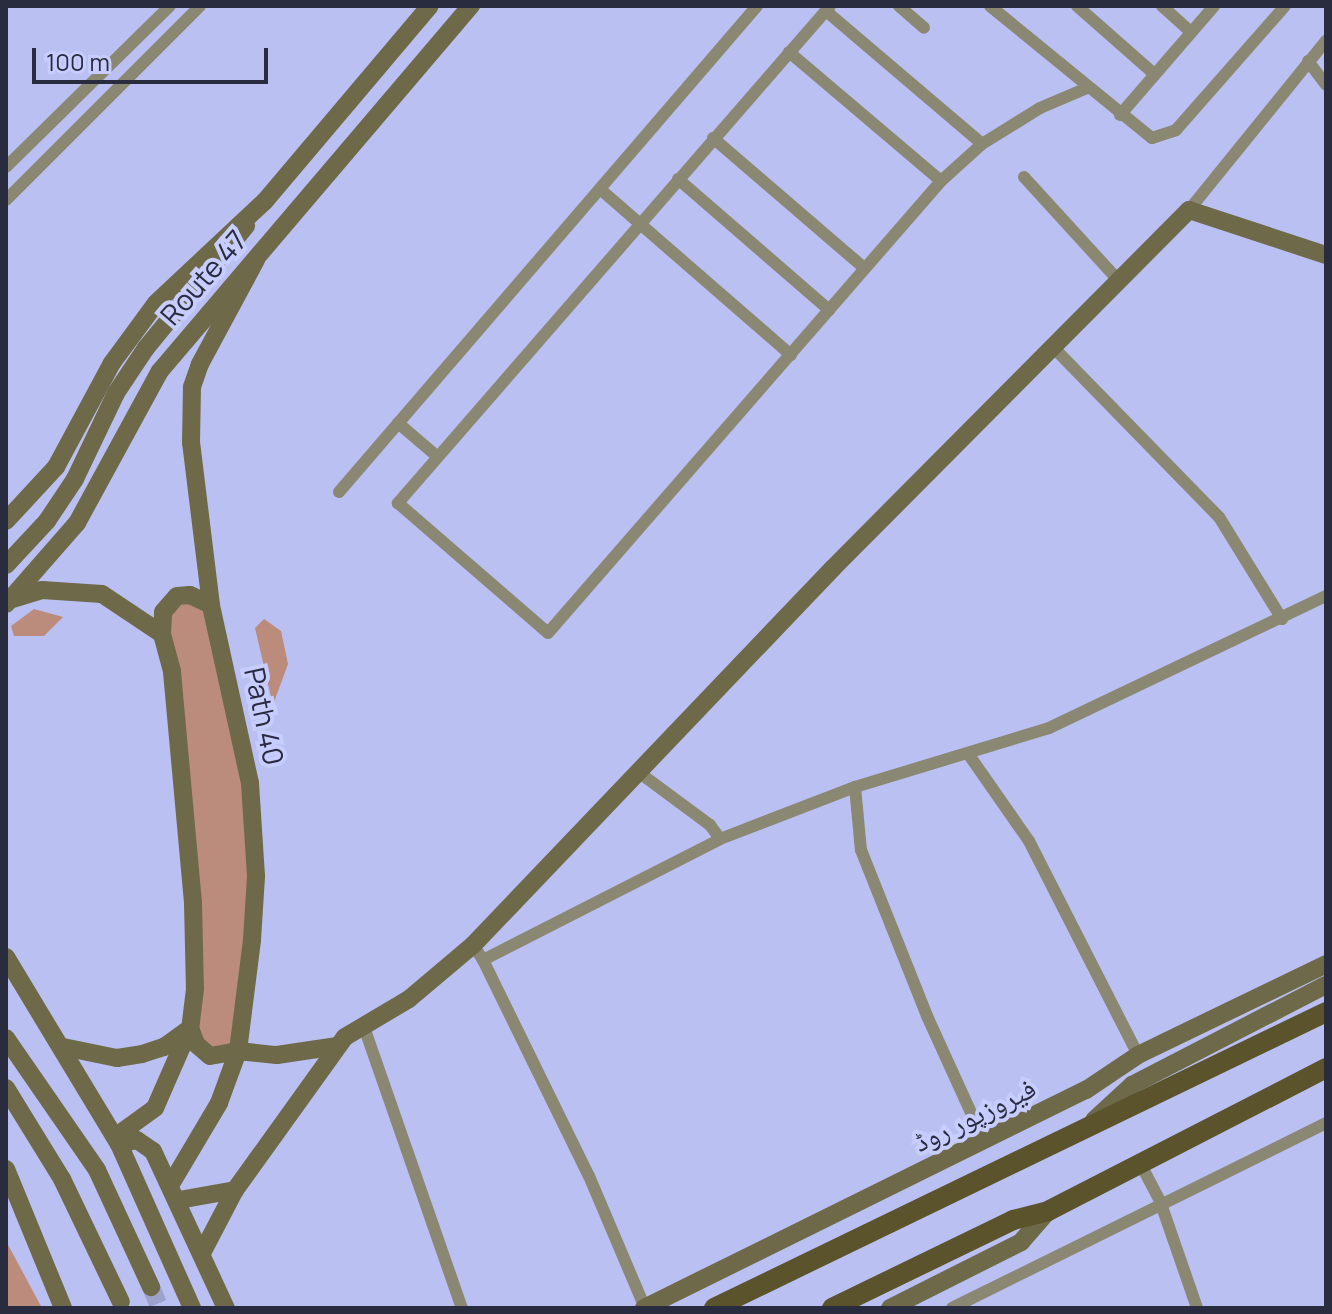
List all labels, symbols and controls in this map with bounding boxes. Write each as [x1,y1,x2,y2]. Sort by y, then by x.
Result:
scale bar [36,32,272,82]
text: 100 m [46,45,110,78]
street label: Route 47 [153,223,253,331]
street label: Path 40 [238,664,292,768]
street label: فیروزپور روڈ [907,1070,1041,1158]

